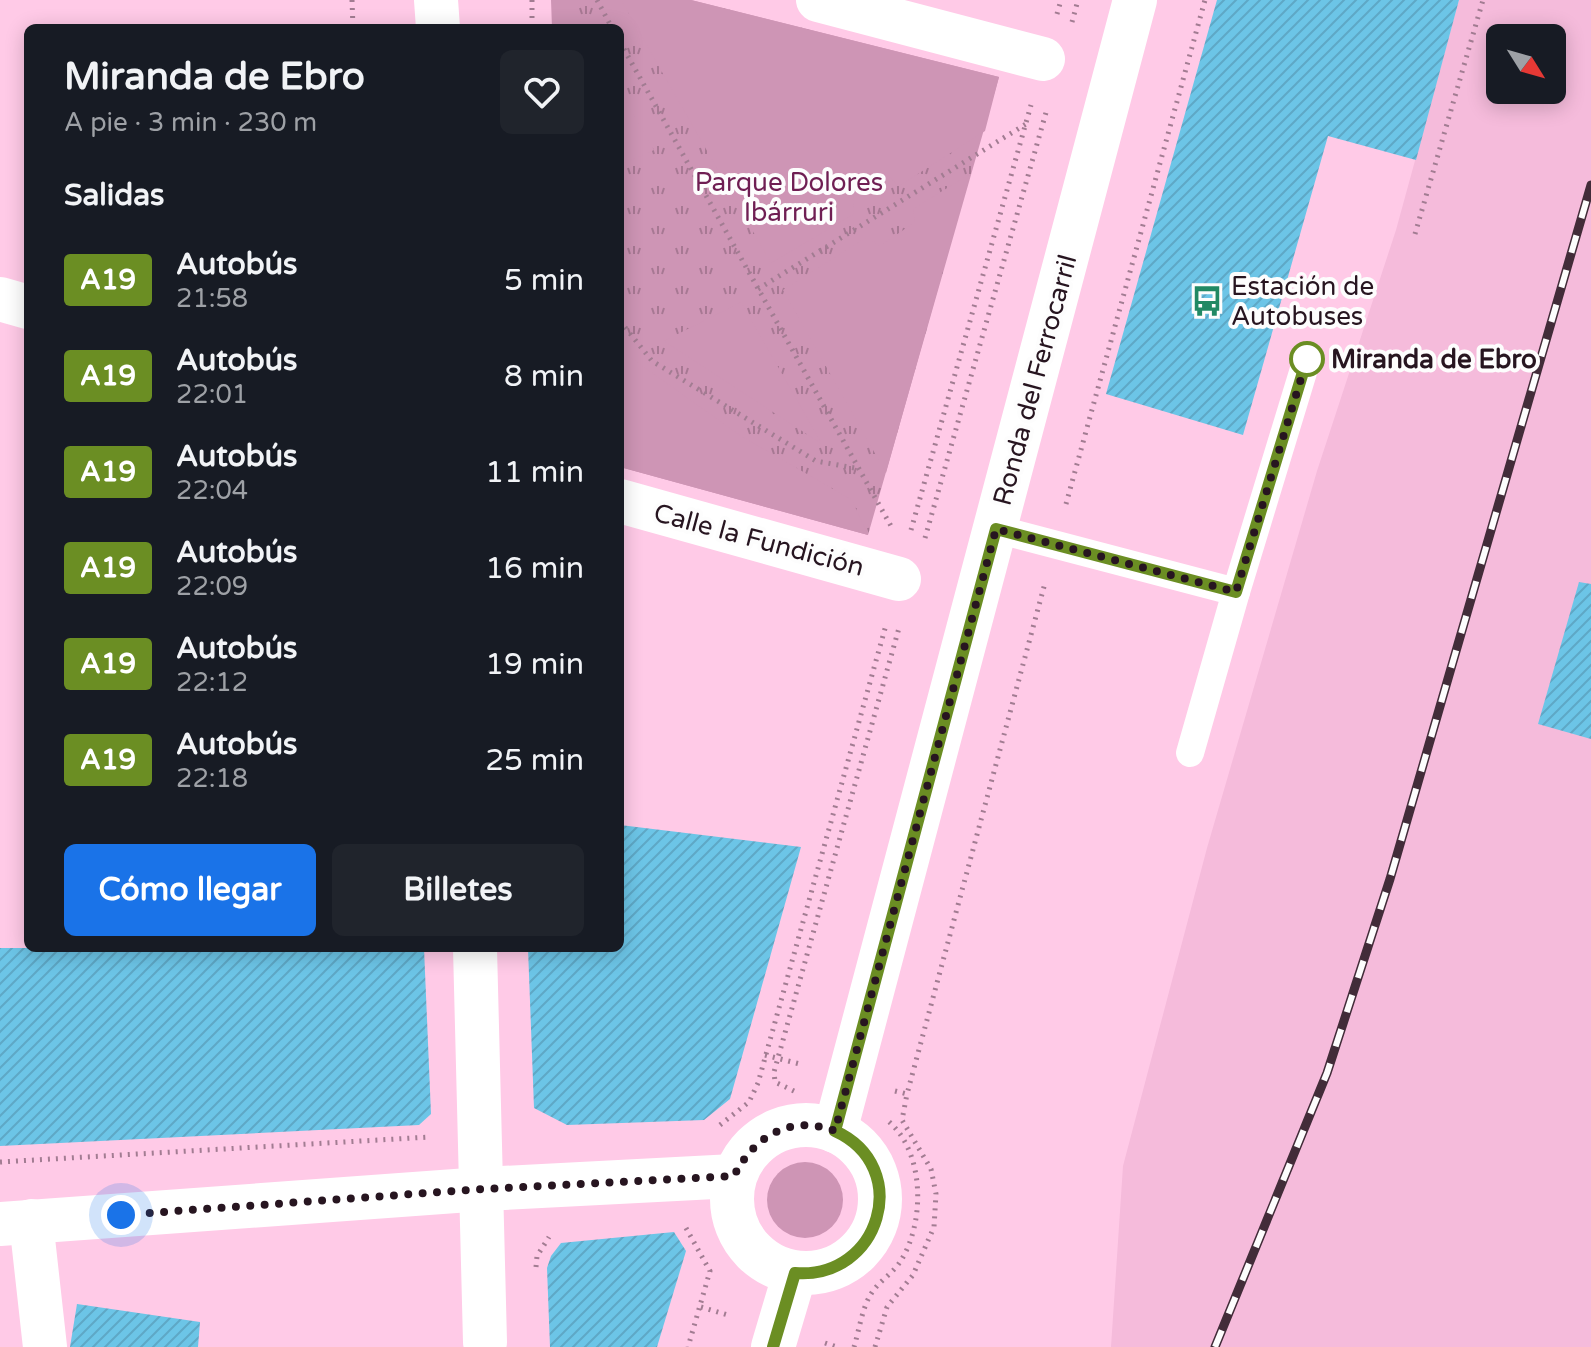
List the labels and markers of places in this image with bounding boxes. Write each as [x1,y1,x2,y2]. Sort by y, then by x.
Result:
place label: Estación de Autobuses [1231,271,1374,332]
bus stop icon: Estación de Autobuses [1190,284,1224,318]
marker: Miranda de Ebro [1290,342,1324,376]
place label: Miranda de Ebro [1331,344,1537,375]

